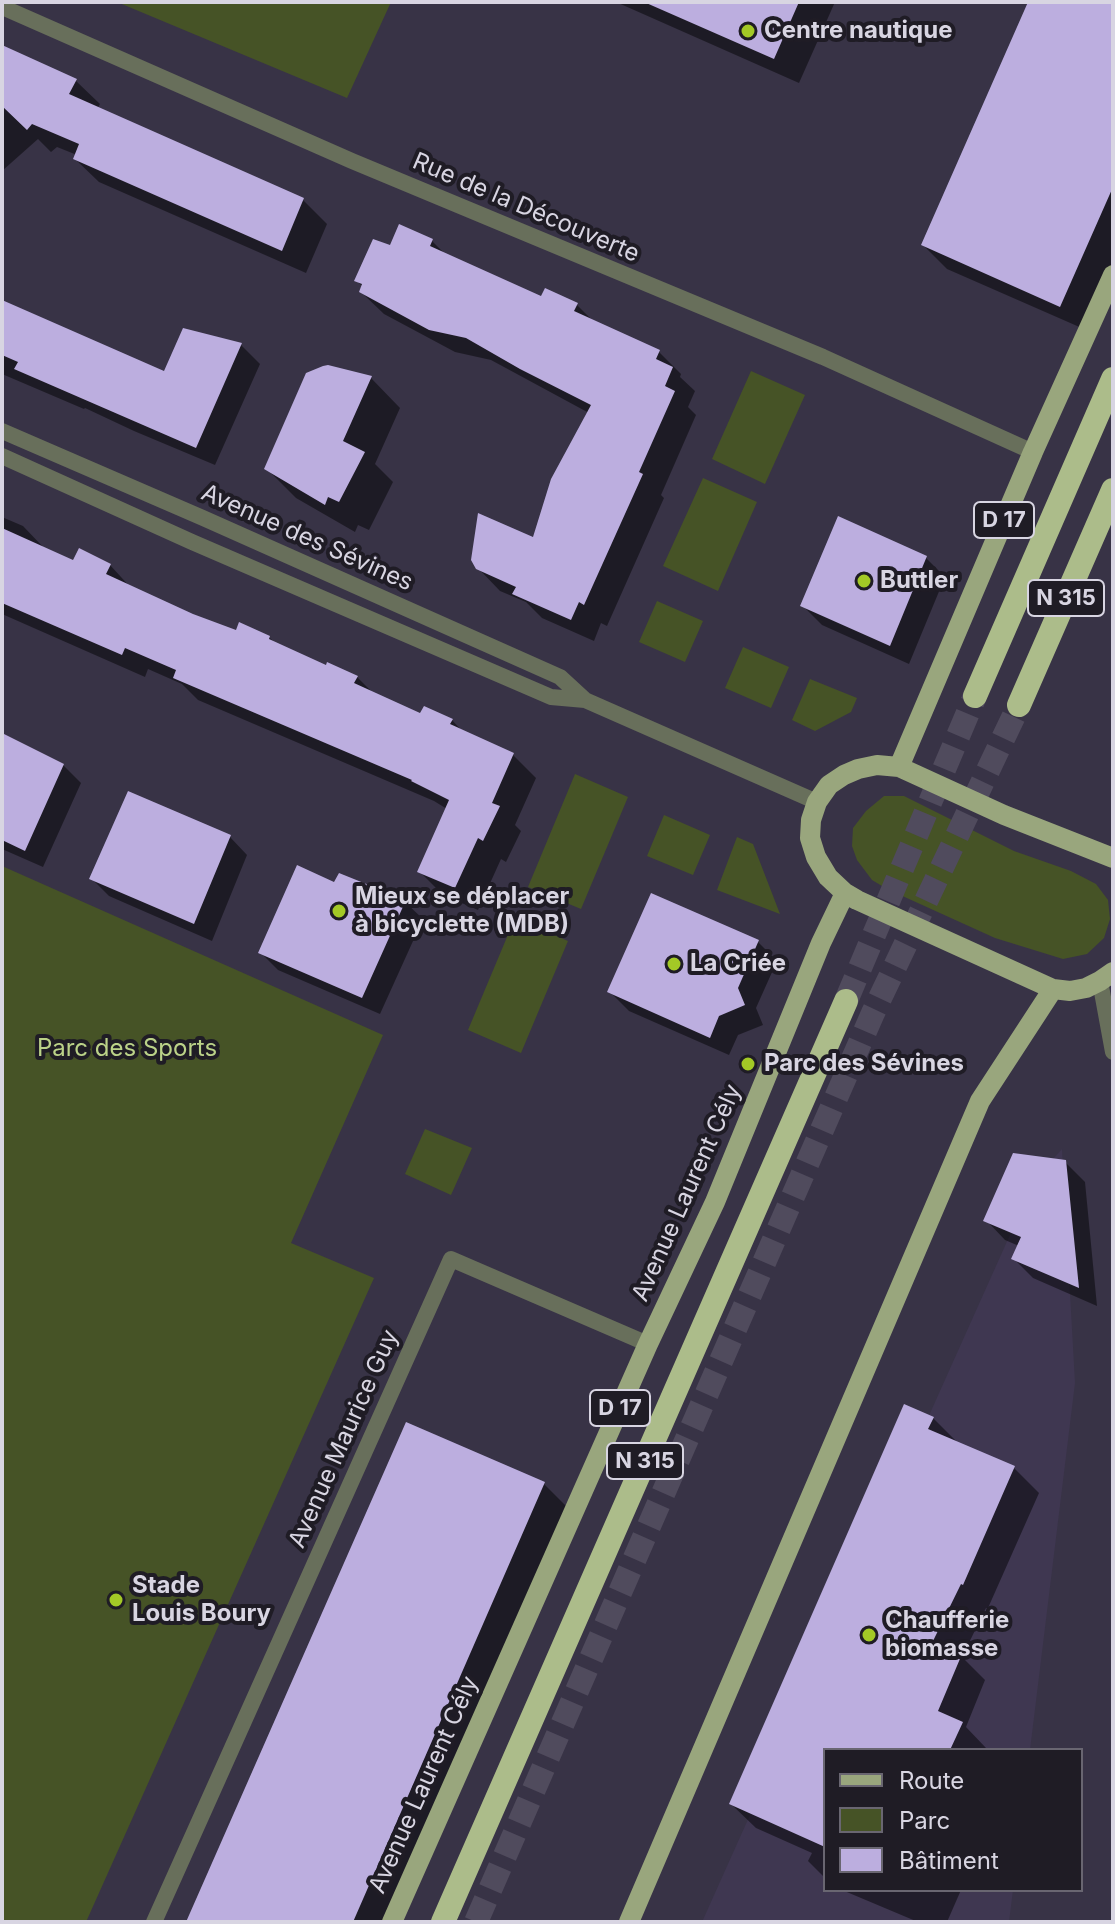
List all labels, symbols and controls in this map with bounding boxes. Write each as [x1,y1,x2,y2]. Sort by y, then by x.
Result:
place label: Centre nautique [764,17,952,45]
marker: Centre nautique [739,22,757,40]
street label: Rue de la Découverte [408,147,644,269]
street label: Avenue des Sévines [197,478,417,598]
road number: D 17 [974,502,1034,538]
place label: Buttler [880,567,958,595]
marker: Buttler [855,572,873,590]
road number: N 315 [1028,580,1104,616]
place label: Mieux se déplacer à bicyclette (MDB) [355,883,569,939]
marker: Mieux se déplacer à bicyclette (MDB) [330,902,348,920]
place label: La Criée [690,950,786,978]
marker: La Criée [665,955,683,973]
park label: Parc des Sports [37,1035,217,1063]
place label: Parc des Sévines [764,1050,964,1078]
marker: Parc des Sévines [739,1055,757,1073]
street label: Avenue Laurent Cély [626,1080,748,1306]
street label: Avenue Maurice Guy [283,1325,405,1553]
road number: D 17 [590,1390,650,1426]
road number: N 315 [607,1443,683,1479]
place label: Stade Louis Boury [132,1572,271,1628]
marker: Stade Louis Boury [107,1591,125,1609]
place label: Chaufferie biomasse [885,1607,1009,1663]
marker: Chaufferie biomasse [860,1626,878,1644]
street label: Avenue Laurent Cély [363,1672,485,1898]
legend [823,1748,1083,1892]
text: Route [899,1766,964,1795]
text: Parc [899,1806,950,1835]
text: Bâtiment [899,1846,999,1875]

